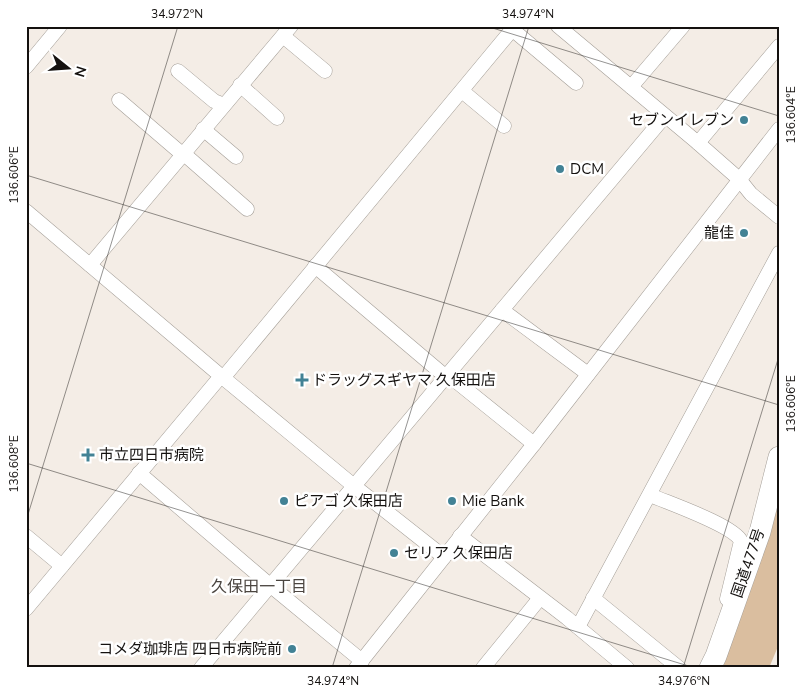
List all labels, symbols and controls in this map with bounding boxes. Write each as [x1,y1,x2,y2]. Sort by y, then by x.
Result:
text: 34.972°N [151,6,203,22]
text: 34.974°N [502,6,554,22]
north arrow [42,42,92,92]
text: N [69,64,91,79]
text: 136.604°E [783,86,799,144]
place label: セブンイレブン [629,110,734,130]
marker: セブンイレブン [738,114,750,126]
text: 136.606°E [6,146,22,204]
place label: DCM [570,159,604,179]
marker: DCM [554,163,566,175]
place label: 龍佳 [704,223,734,243]
marker: 龍佳 [738,227,750,239]
place label: ドラッグスギヤマ 久保田店 [312,370,496,390]
marker: ドラッグスギヤマ 久保田店 [296,374,308,386]
text: 136.606°E [783,375,799,433]
text: 136.608°E [6,435,22,493]
place label: 市立四日市病院 [99,445,204,465]
marker: 市立四日市病院 [81,448,95,462]
place label: ピアゴ 久保田店 [294,491,403,511]
place label: Mie Bank [462,491,525,511]
marker: ピアゴ 久保田店 [278,495,290,507]
marker: Mie Bank [446,495,458,507]
street label: 国道477号 [727,526,769,600]
place label: セリア 久保田店 [404,543,513,563]
marker: セリア 久保田店 [388,547,400,559]
district label: 久保田一丁目 [211,576,307,598]
place label: コメダ珈琲店 四日市病院前 [98,639,282,659]
marker: コメダ珈琲店 四日市病院前 [286,643,298,655]
text: 34.974°N [307,673,359,689]
text: 34.976°N [658,673,710,689]

